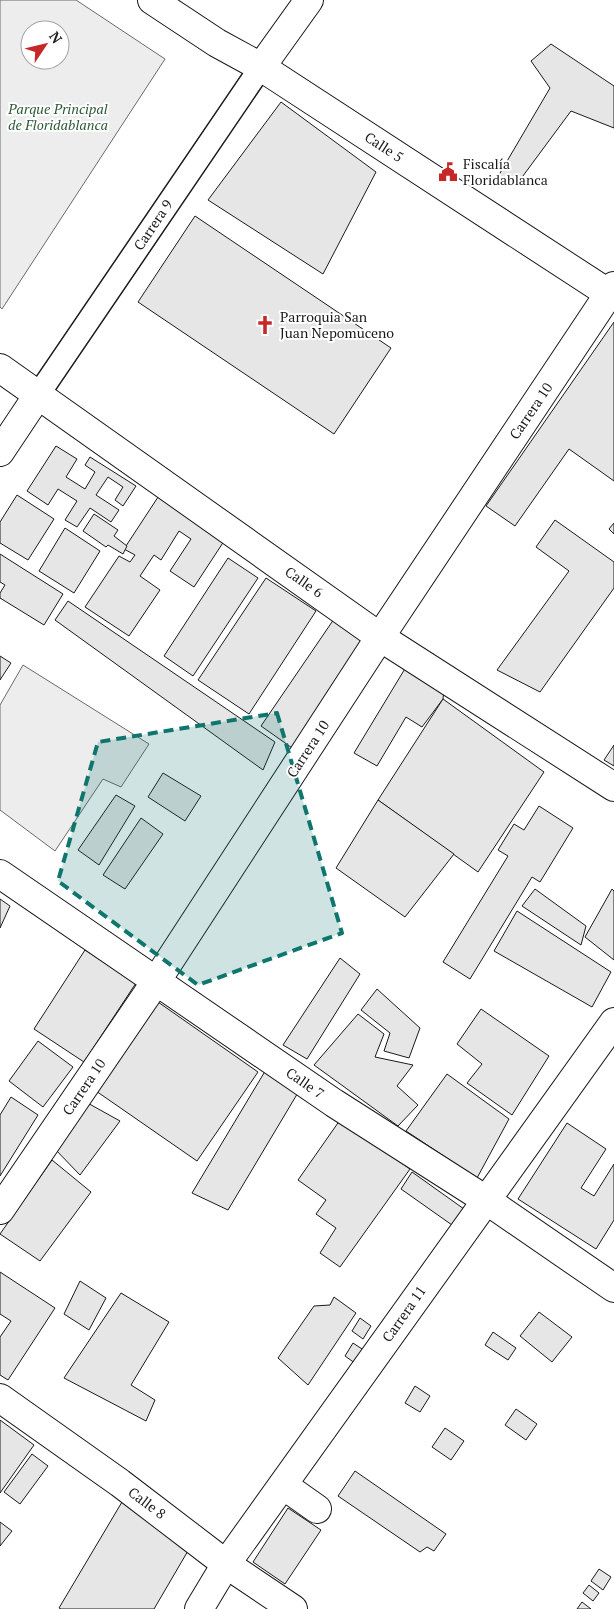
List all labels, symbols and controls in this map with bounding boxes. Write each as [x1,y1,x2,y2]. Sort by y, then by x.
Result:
north arrow [20,20,70,70]
text: N [45,27,67,47]
park label: Parque Principal de Floridablanca [7,99,108,134]
street label: Calle 5 [361,127,407,166]
place label: Fiscalía Floridablanca [463,154,548,189]
public building icon: Fiscalía Floridablanca [437,161,459,183]
street label: Carrera 9 [129,196,176,254]
place label: Parroquia San Juan Nepomuceno [280,307,394,342]
church icon: Parroquia San Juan Nepomuceno [254,314,276,336]
street label: Carrera 10 [505,379,557,443]
street label: Calle 6 [281,562,328,602]
street label: Carrera 10 [282,716,333,781]
street label: Carrera 10 [58,1055,110,1119]
street label: Calle 7 [282,1063,328,1103]
street label: Carrera 11 [377,1282,430,1346]
street label: Calle 8 [125,1482,170,1523]

